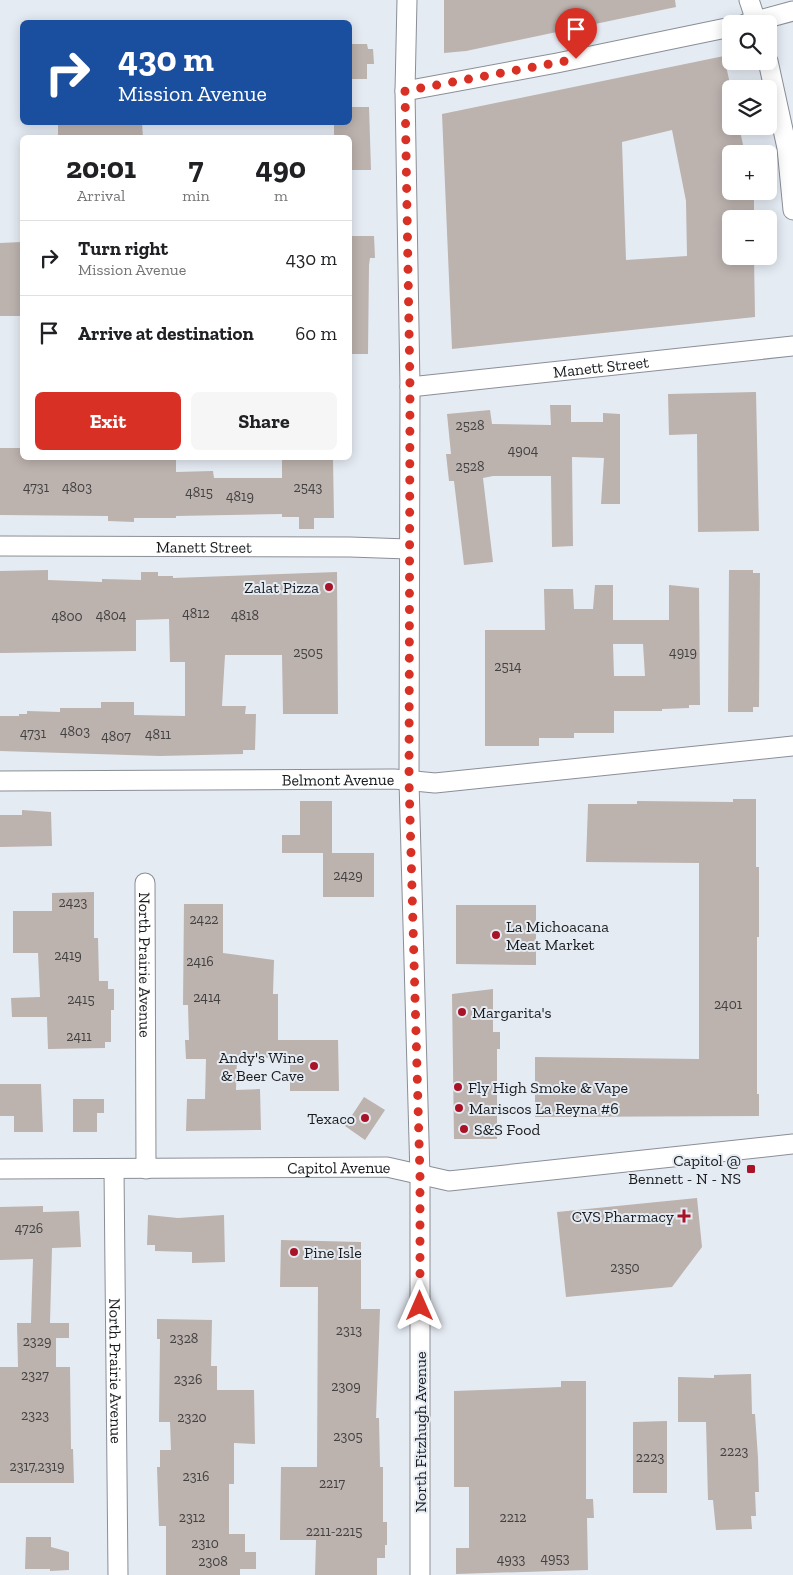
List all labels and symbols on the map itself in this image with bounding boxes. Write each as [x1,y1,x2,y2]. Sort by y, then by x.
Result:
pin [555,8,597,59]
street label: Manett Street [552,352,650,381]
house number: 2528 [455,417,485,434]
house number: 4904 [508,442,539,459]
house number: 2528 [455,458,485,475]
house number: 4731 [23,479,50,496]
house number: 4803 [62,479,92,496]
house number: 2543 [294,479,323,496]
house number: 4815 [185,484,213,501]
house number: 4819 [226,488,254,505]
street label: Manett Street [156,537,252,556]
place label: Zalat Pizza [244,578,319,597]
marker: Zalat Pizza [323,581,335,593]
house number: 4812 [182,605,210,622]
house number: 4804 [96,607,127,624]
house number: 4818 [231,607,259,624]
house number: 4800 [51,608,83,625]
house number: 2505 [293,644,323,661]
house number: 4919 [669,644,697,661]
house number: 2514 [494,658,522,675]
house number: 4803 [60,723,90,740]
house number: 4731 [20,725,47,742]
house number: 4811 [145,726,172,743]
house number: 4807 [101,728,131,745]
street label: Belmont Avenue [282,769,394,789]
house number: 2429 [333,867,363,884]
street label: North Prairie Avenue [136,892,155,1038]
house number: 2423 [59,894,88,911]
house number: 2422 [189,911,219,928]
place label: La Michoacana Meat Market [506,917,609,954]
marker: La Michoacana Meat Market [490,929,502,941]
house number: 2419 [54,947,82,964]
house number: 2416 [186,953,214,970]
house number: 2414 [193,989,221,1006]
house number: 2415 [67,991,95,1008]
house number: 2401 [714,996,743,1013]
place label: Margarita's [472,1003,552,1022]
marker: Margarita's [456,1006,468,1018]
house number: 2411 [66,1028,92,1045]
place label: Andy's Wine & Beer Cave [219,1048,304,1085]
marker: Andy's Wine & Beer Cave [308,1060,320,1072]
place label: Fly High Smoke & Vape [468,1078,628,1097]
marker: Fly High Smoke & Vape [452,1081,464,1093]
place label: Mariscos La Reyna #6 [469,1099,619,1118]
marker: Mariscos La Reyna #6 [453,1102,465,1114]
place label: Texaco [307,1109,355,1128]
marker: Texaco [359,1112,371,1124]
place label: S&S Food [474,1120,540,1139]
marker: S&S Food [458,1123,470,1135]
place label: Capitol @ Bennett - N - NS [628,1151,741,1188]
street label: Capitol Avenue [287,1157,393,1177]
marker: Capitol @ Bennett - N - NS [745,1163,757,1175]
place label: CVS Pharmacy [572,1207,675,1226]
marker: CVS Pharmacy [678,1210,690,1222]
house number: 4726 [15,1220,43,1237]
place label: Pine Isle [304,1243,362,1262]
marker: Pine Isle [288,1246,300,1258]
house number: 2350 [610,1259,640,1276]
position arrow [393,1279,445,1331]
street label: North Prairie Avenue [106,1298,126,1444]
house number: 2313 [336,1322,362,1339]
house number: 2328 [170,1330,198,1347]
house number: 2329 [23,1333,51,1350]
street label: North Fitzhugh Avenue [411,1352,430,1512]
house number: 2327 [21,1367,49,1384]
house number: 2326 [174,1371,202,1388]
house number: 2309 [331,1378,361,1395]
house number: 2323 [21,1407,49,1424]
house number: 2320 [177,1409,207,1426]
house number: 2305 [333,1428,363,1445]
house number: 2223 [720,1443,748,1460]
house number: 2223 [636,1449,664,1466]
house number: 2317,2319 [10,1458,64,1475]
house number: 2316 [183,1468,209,1485]
house number: 2217 [319,1475,345,1492]
house number: 2312 [179,1509,205,1526]
house number: 2212 [499,1509,527,1526]
house number: 2211-2215 [306,1523,362,1540]
house number: 2310 [191,1535,219,1552]
house number: 4953 [541,1550,570,1567]
house number: 4933 [497,1551,525,1568]
house number: 2308 [198,1553,228,1570]

